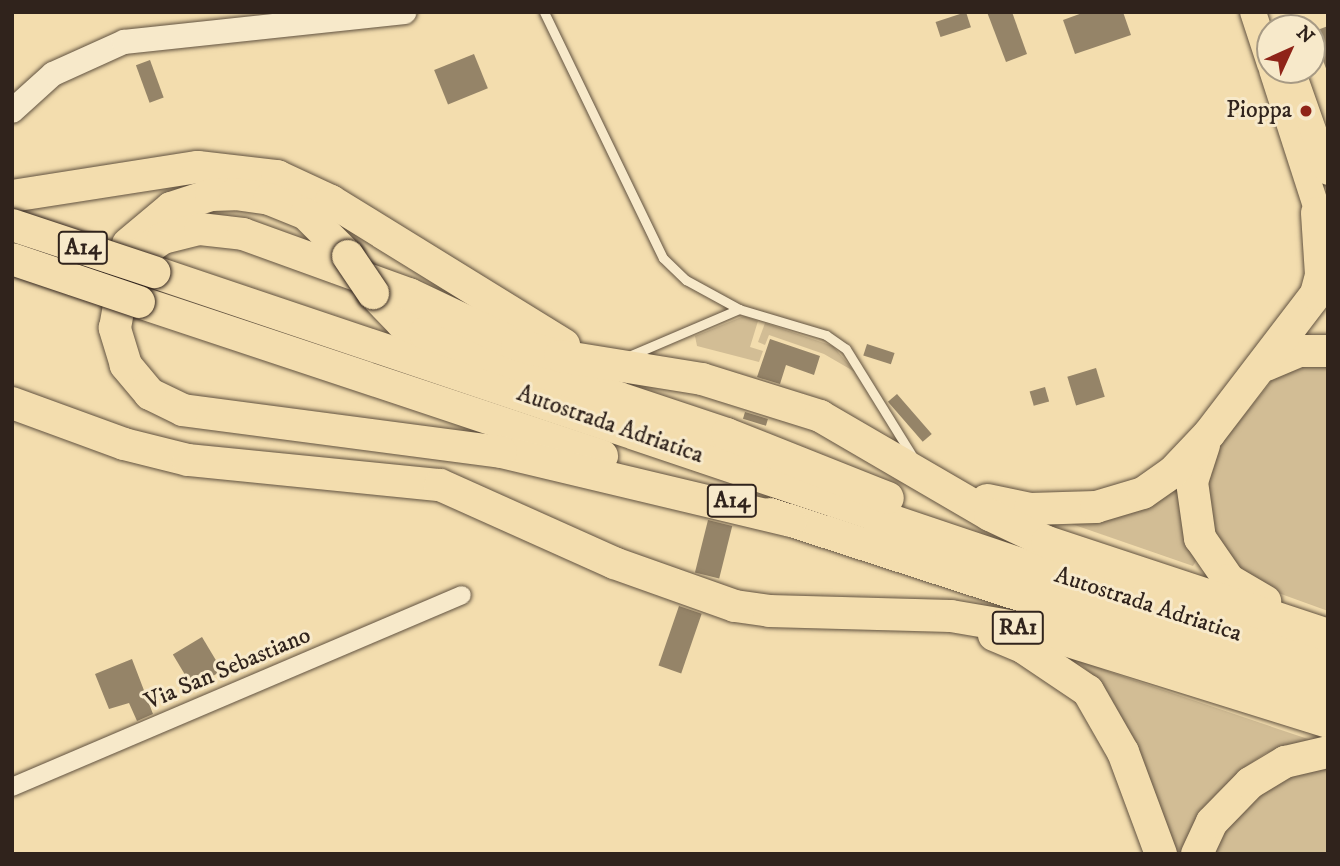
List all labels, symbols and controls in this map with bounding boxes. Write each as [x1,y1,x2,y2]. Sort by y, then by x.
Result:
north arrow [1256,14,1326,84]
text: N [1291,22,1318,49]
place label: Pioppa [1226,97,1292,125]
marker: Pioppa [1298,103,1314,119]
road number: A14 [57,229,109,268]
street label: Autostrada Adriatica [513,380,707,470]
road number: A14 [706,481,758,520]
street label: Autostrada Adriatica [1051,561,1245,649]
road number: RA1 [992,608,1044,648]
street label: Via San Sebastiano [141,621,315,717]

